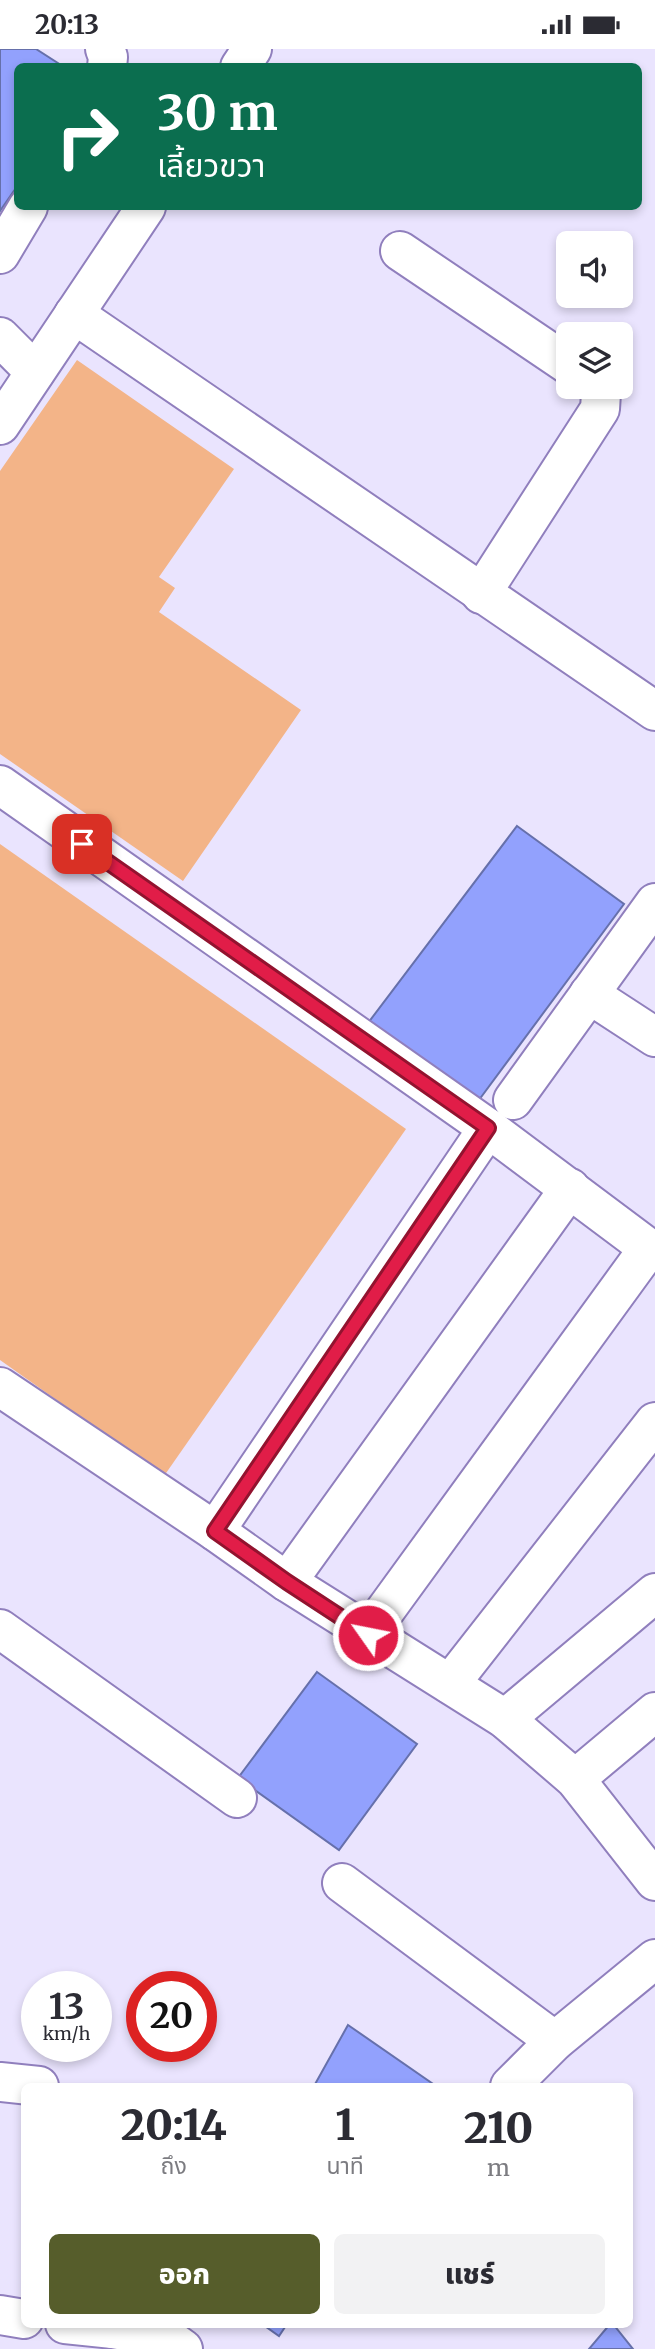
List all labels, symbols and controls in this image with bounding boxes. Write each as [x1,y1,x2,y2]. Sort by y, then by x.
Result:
text: 20:13 [35,8,99,41]
text: 30 m [157,82,278,143]
icon: right [42,91,133,182]
text: เลี้ยวขวา [157,146,265,186]
map controls [556,231,633,399]
button: sound [556,231,633,308]
button: layers [556,322,633,399]
pin [52,814,112,874]
icon: arrive [63,825,101,863]
position arrow [331,1598,405,1672]
speed limit sign: 20 [126,1971,217,2062]
text: 13 [49,1985,84,2029]
text: km/h [43,2022,90,2045]
text: 20:14 [121,2099,227,2151]
text: 1 [335,2099,355,2151]
text: 210 [464,2102,533,2154]
text: ถึง [161,2151,187,2180]
text: นาที [326,2151,364,2180]
text: m [487,2153,510,2182]
button: ออก [49,2234,320,2314]
button: แชร์ [334,2234,605,2314]

